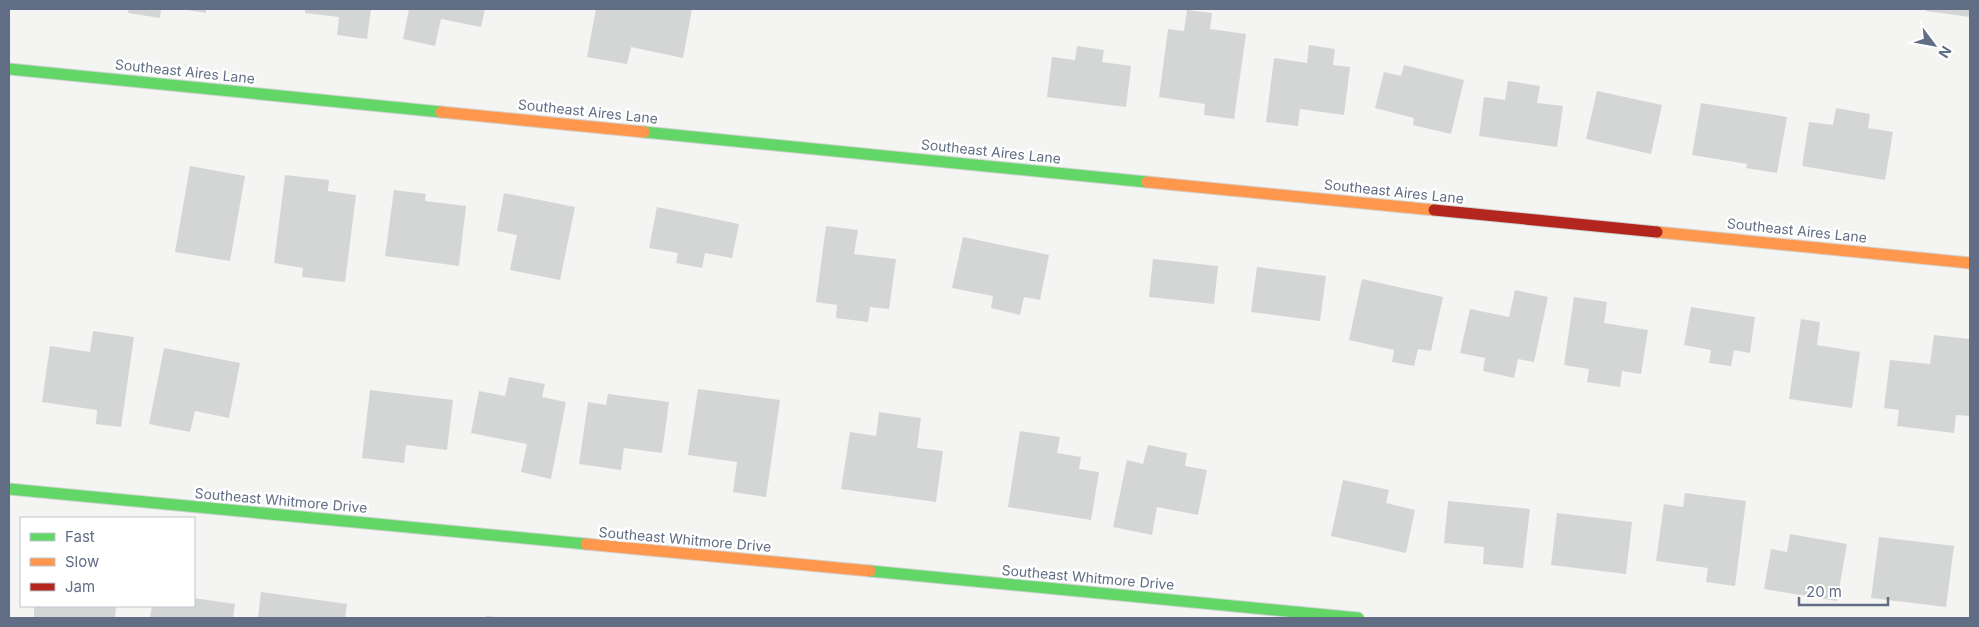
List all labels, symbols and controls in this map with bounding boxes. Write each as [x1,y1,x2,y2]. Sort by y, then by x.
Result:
north arrow [1909,20,1959,70]
text: N [1935,43,1955,61]
street label: Southeast Aires Lane [114,55,256,87]
street label: Southeast Aires Lane [517,95,659,127]
street label: Southeast Aires Lane [920,135,1062,167]
street label: Southeast Aires Lane [1323,175,1465,207]
street label: Southeast Aires Lane [1726,214,1868,246]
street label: Southeast Whitmore Drive [194,484,368,516]
legend [20,517,195,607]
street label: Southeast Whitmore Drive [598,523,772,555]
text: Fast [65,527,95,546]
text: Slow [65,552,99,571]
street label: Southeast Whitmore Drive [1001,561,1175,593]
scale bar [1799,574,1888,606]
text: Jam [65,577,95,596]
text: 20 m [1806,582,1842,601]

